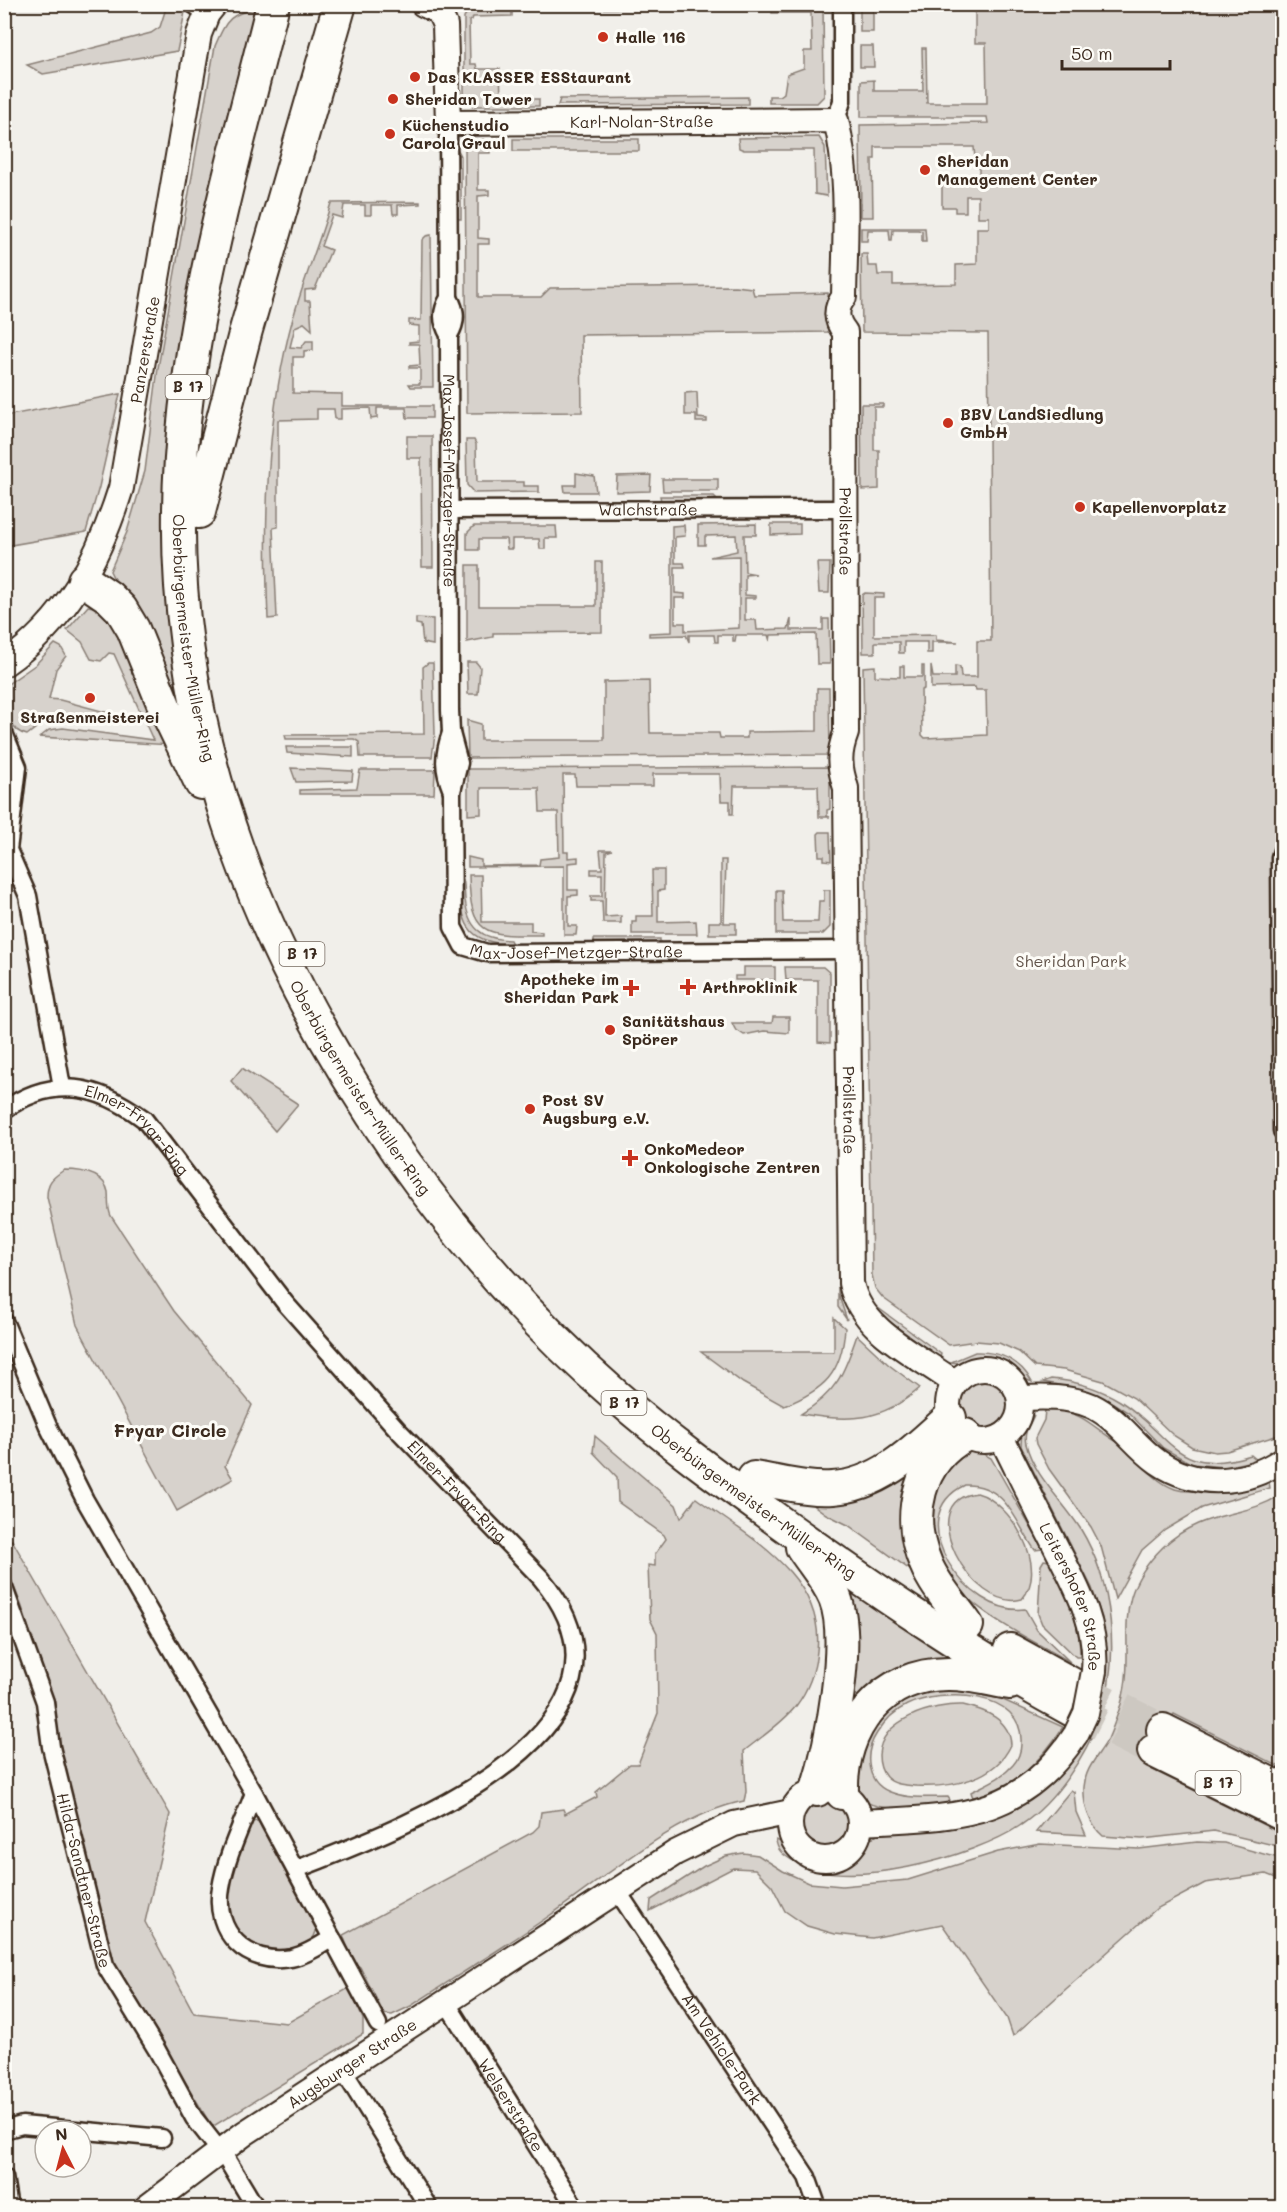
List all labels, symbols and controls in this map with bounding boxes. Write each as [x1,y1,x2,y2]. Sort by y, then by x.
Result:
place label: Halle 116 [615,26,686,47]
marker: Halle 116 [596,30,610,44]
scale bar [1062,33,1170,71]
text: 50 m [1071,41,1113,65]
place label: Das KLASSER ESStaurant [427,66,631,87]
marker: Das KLASSER ESStaurant [408,70,422,84]
place label: Sheridan Tower [405,88,532,109]
marker: Sheridan Tower [386,92,400,106]
street label: Karl-Nolan-Straße [570,110,714,132]
place label: Küchenstudio Carola Graul [402,114,509,153]
marker: Küchenstudio Carola Graul [383,127,397,141]
place label: Sheridan Management Center [937,150,1098,189]
marker: Sheridan Management Center [918,163,932,177]
street label: Panzerstraße [125,294,164,405]
street label: Max-Josef-Metzger-Straße [439,374,461,587]
road number: B 17 [166,375,210,399]
place label: BBV LandSiedlung GmbH [960,403,1104,442]
marker: BBV LandSiedlung GmbH [941,416,955,430]
street label: Pröllstraße [835,487,857,576]
place label: Kapellenvorplatz [1092,496,1226,517]
street label: Walchstraße [598,498,698,520]
marker: Kapellenvorplatz [1073,500,1087,514]
street label: Oberbürgermeister-Müller-Ring [169,514,221,764]
marker: Straßenmeisterei [83,691,97,705]
place label: Straßenmeisterei [20,706,160,727]
street label: Max-Josef-Metzger-Straße [468,938,683,963]
road number: B 17 [280,942,324,966]
park label: Sheridan Park [1015,950,1127,971]
place label: Apotheke im Sheridan Park [504,968,619,1007]
street label: Oberbürgermeister-Müller-Ring [286,976,436,1199]
place label: Arthroklinik [702,976,798,997]
marker: Arthroklinik [679,978,697,996]
marker: Apotheke im Sheridan Park [624,981,638,995]
place label: Sanitätshaus Spörer [622,1010,725,1049]
marker: Sanitätshaus Spörer [603,1023,617,1037]
street label: Pröllstraße [839,1066,861,1154]
street label: Elmer-Fryar-Ring [83,1079,194,1179]
place label: Post SV Augsburg e.V. [542,1089,650,1128]
marker: Post SV Augsburg e.V. [523,1102,537,1116]
place label: OnkoMedeor Onkologische Zentren [644,1138,820,1177]
marker: OnkoMedeor Onkologische Zentren [621,1149,639,1167]
road number: B 17 [602,1391,646,1415]
district label: Fryar Circle [114,1418,227,1442]
street label: Oberbürgermeister-Müller-Ring [647,1418,861,1583]
street label: Elmer-Fryar-Ring [403,1435,512,1546]
street label: Leitershofer Straße [1035,1519,1106,1672]
road number: B 17 [1196,1771,1240,1795]
street label: Hilda-Sandtner-Straße [53,1790,116,1970]
street label: Am Vehicle-Park [678,1989,767,2108]
street label: Augsburger Straße [283,2013,421,2113]
street label: Welserstraße [474,2054,549,2156]
north arrow [33,2119,93,2179]
text: N [54,2123,69,2145]

